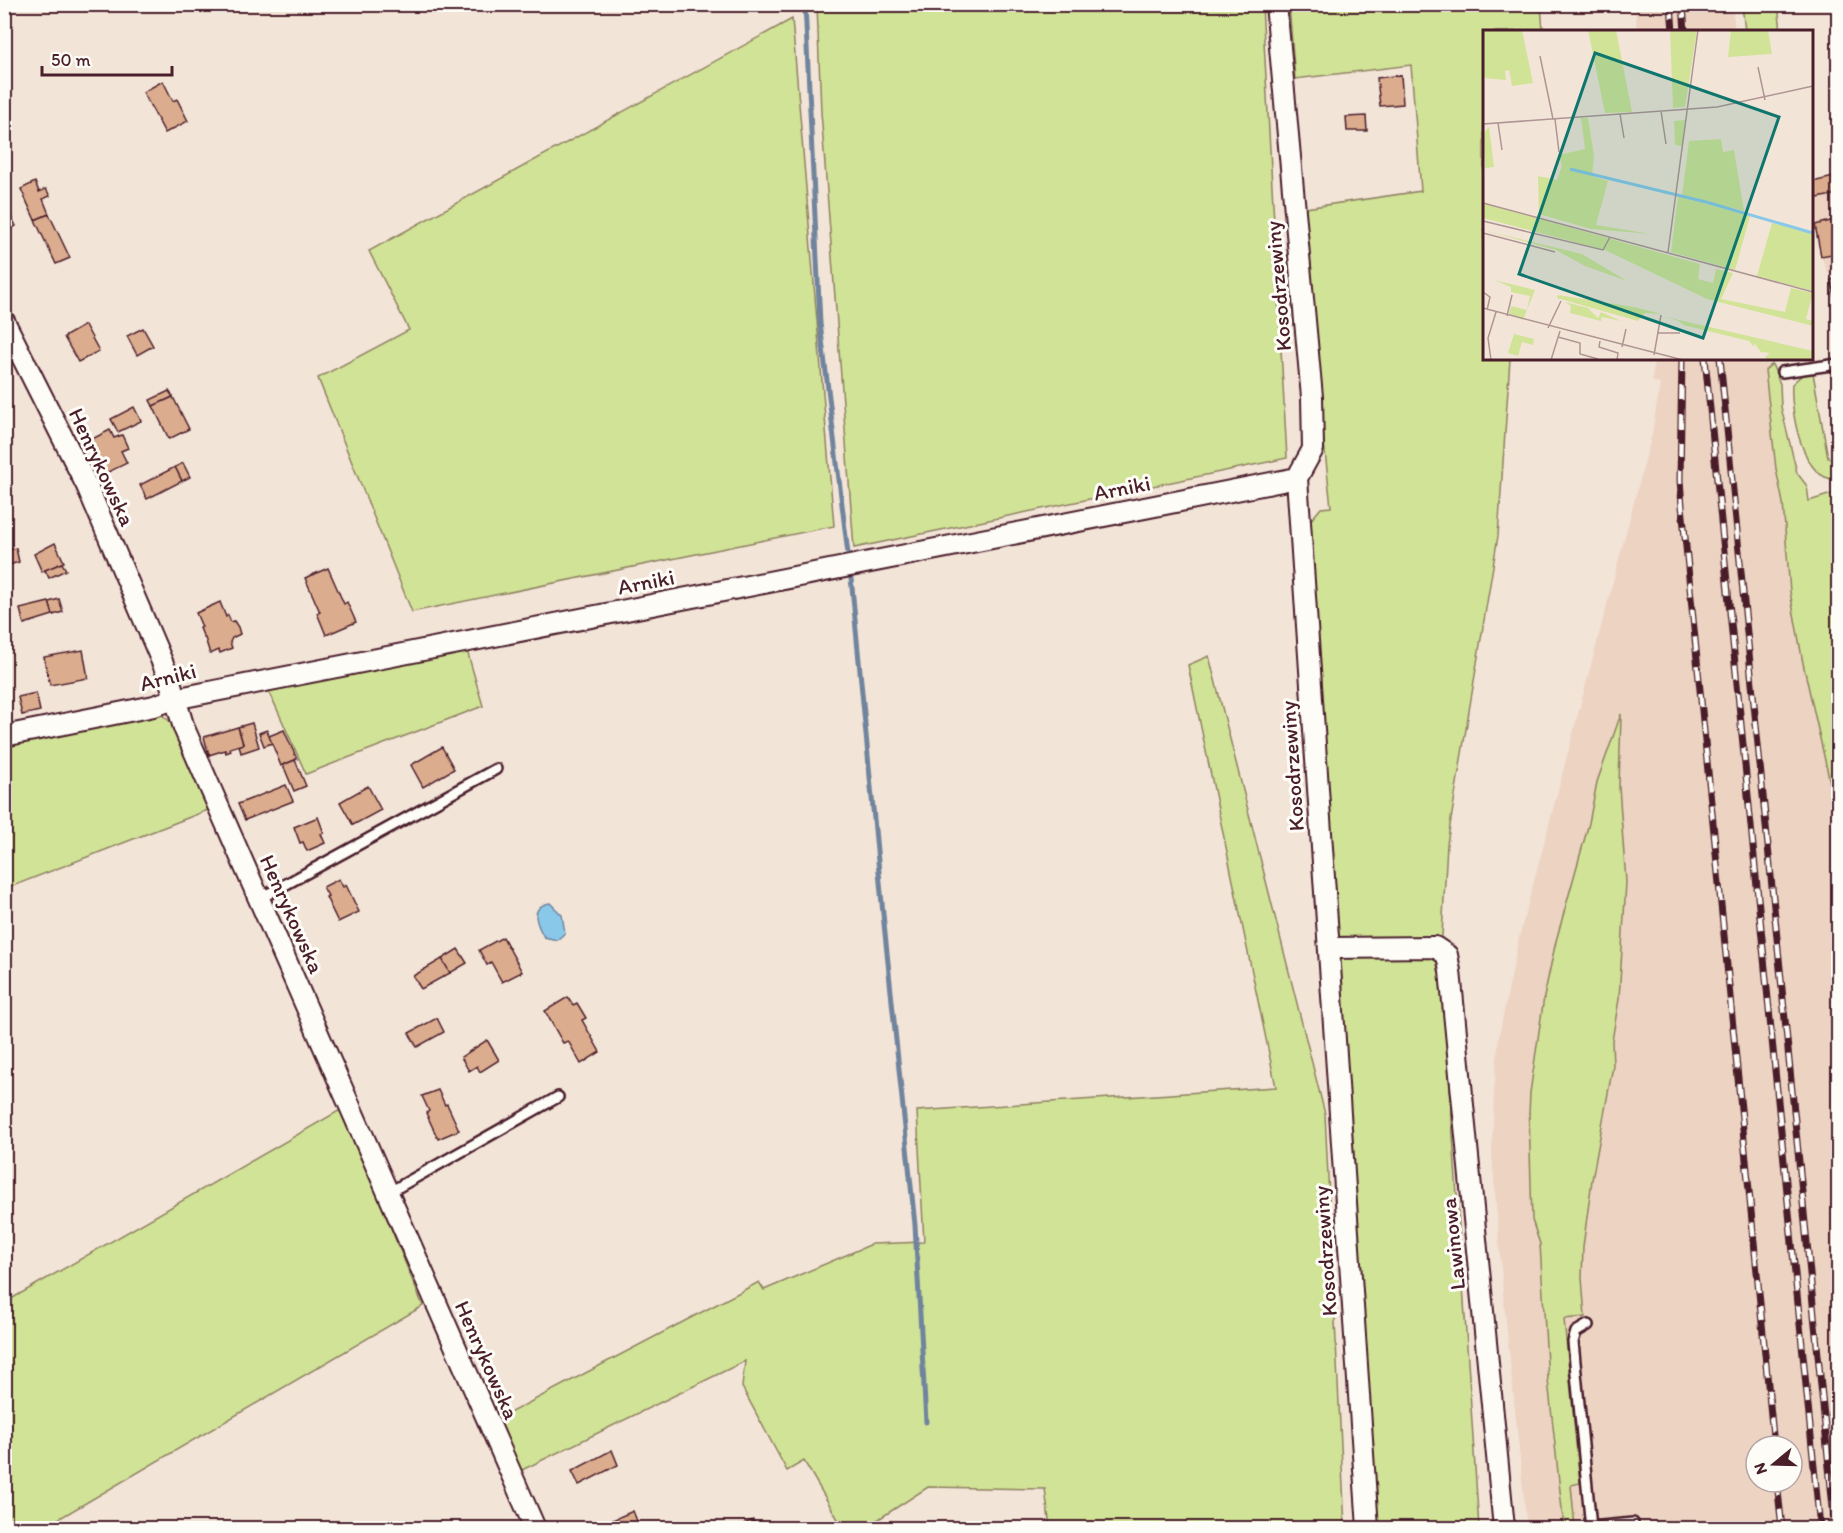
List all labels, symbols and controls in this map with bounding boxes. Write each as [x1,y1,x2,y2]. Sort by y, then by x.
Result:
inset map [1483,30,1813,360]
scale bar [42,39,172,77]
text: 50 m [51,49,91,71]
street label: Kosodrzewiny [1259,219,1297,352]
street label: Henrykowska [63,404,141,531]
street label: Arniki [1091,469,1153,507]
street label: Arniki [615,563,677,601]
street label: Arniki [137,657,199,697]
street label: Kosodrzewiny [1274,699,1310,832]
street label: Henrykowska [254,850,330,978]
street label: Kosodrzewiny [1307,1184,1343,1317]
street label: Lawinowa [1435,1196,1471,1291]
street label: Henrykowska [449,1296,525,1424]
north arrow [1744,1434,1804,1494]
text: N [1750,1461,1771,1477]

